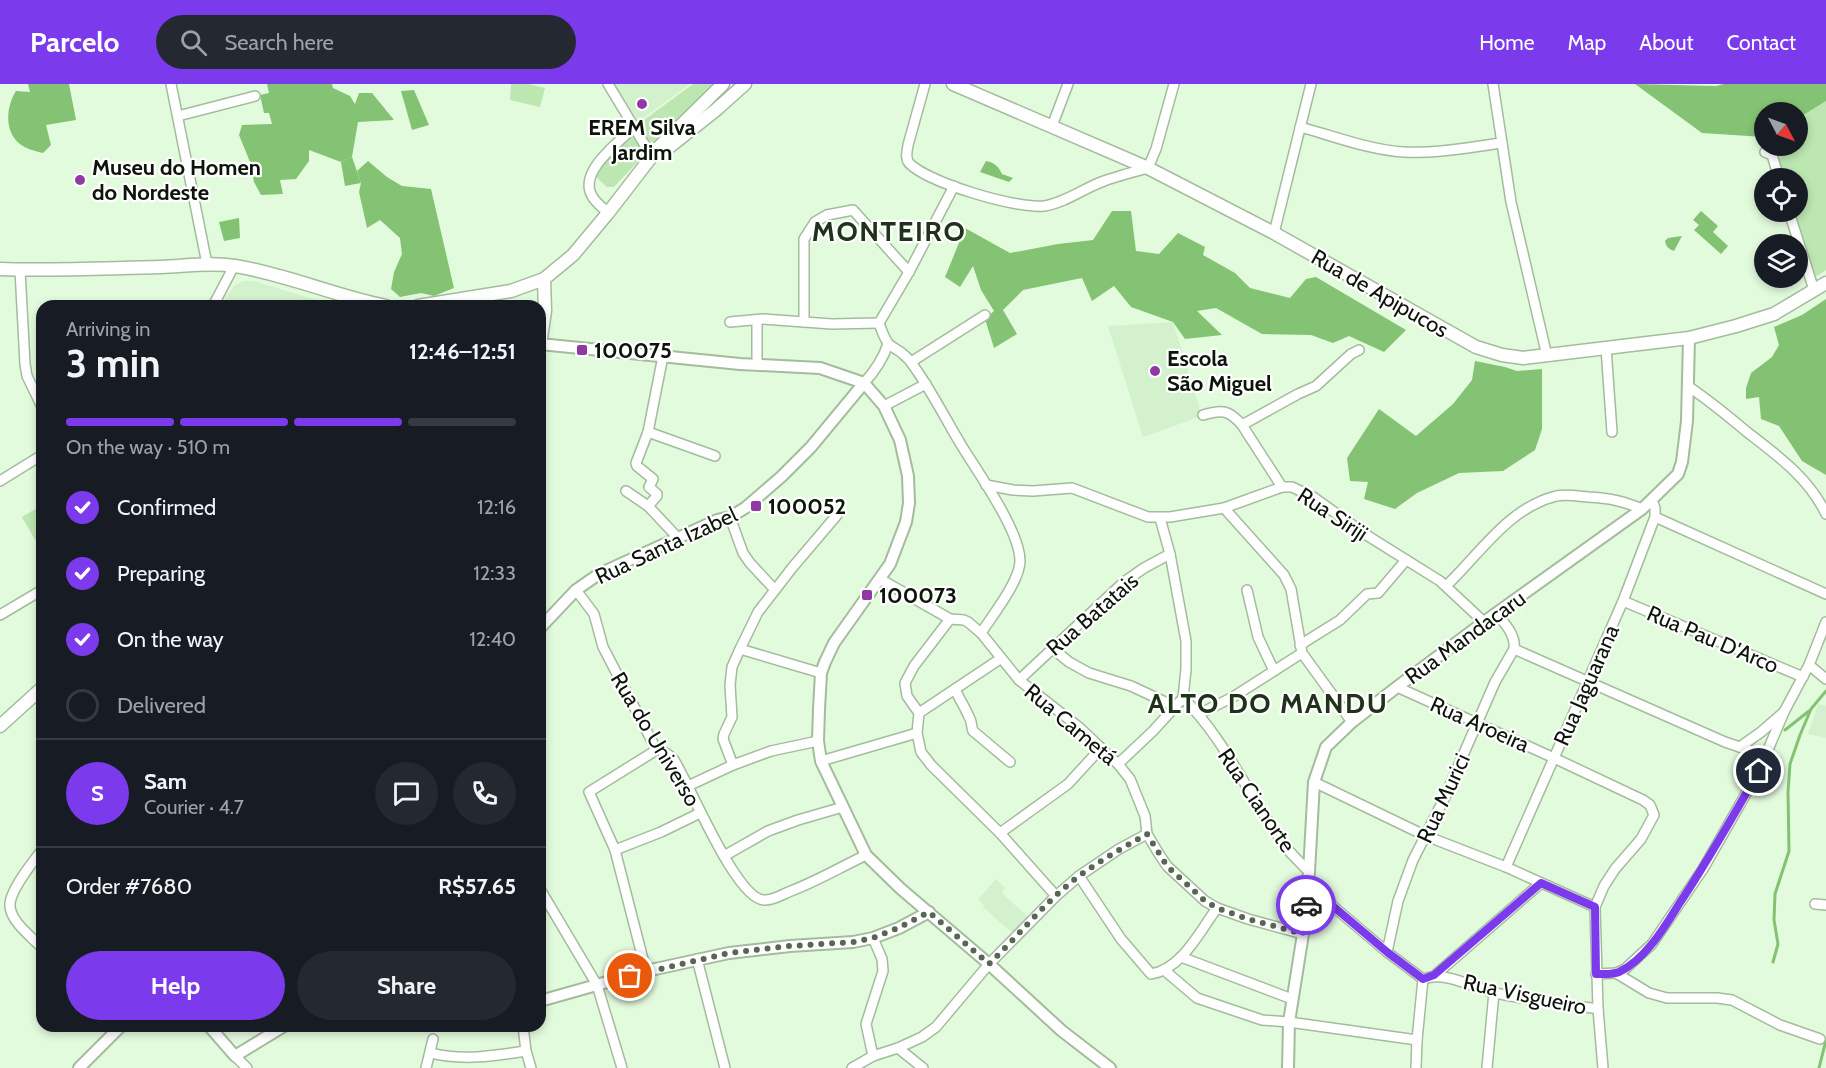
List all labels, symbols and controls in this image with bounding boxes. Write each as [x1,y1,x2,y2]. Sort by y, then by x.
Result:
search box [156,15,576,69]
text: Parcelo [30,25,120,59]
icon: search [177,26,210,59]
text: Search here [225,29,334,56]
text: Home [1479,30,1535,55]
text: Map [1568,30,1606,55]
text: About [1639,30,1693,55]
text: Contact [1726,30,1796,55]
marker: EREM Silva Jardim [635,97,649,111]
north arrow [1754,102,1808,156]
map controls [1754,102,1808,288]
place label: EREM Silva Jardim [588,114,696,166]
place label: Museu do Homen do Nordeste [92,154,261,206]
button: locate [1754,168,1808,222]
marker: Museu do Homen do Nordeste [73,173,87,187]
district label: MONTEIRO [812,214,966,248]
button: layers [1754,234,1808,288]
street label: Rua de Apipucos [1306,243,1453,344]
text: Arriving in [66,317,150,341]
place label: 100075 [594,337,672,364]
text: 12:46–12:51 [409,338,516,365]
text: 3 min [66,339,161,387]
marker: 100075 [575,343,589,357]
place label: Escola São Miguel [1167,345,1272,397]
marker: Escola São Miguel [1148,364,1162,378]
text: On the way · 510 m [66,435,230,459]
street label: Rua Siriji [1293,482,1373,547]
icon: check [66,491,99,524]
place label: 100052 [768,493,846,520]
text: Confirmed [117,494,216,521]
text: 12:16 [477,495,516,519]
marker: 100052 [749,499,763,513]
street label: Rua Santa Izabel [591,500,742,590]
icon: check [66,557,99,590]
text: Preparing [117,560,205,587]
text: 12:33 [473,561,516,585]
street label: Rua Batatais [1041,567,1144,662]
place label: 100073 [879,582,957,609]
street label: Rua Mandacaru [1400,585,1531,690]
marker: 100073 [860,588,874,602]
street label: Rua Pau D'Arco [1643,600,1783,679]
street label: Rua Jaguarana [1548,620,1625,750]
icon: check [66,623,99,656]
text: On the way [117,626,224,653]
text: 12:40 [469,627,516,651]
street label: Rua do Universo [605,667,706,811]
street label: Rua Cametá [1019,678,1123,771]
district label: ALTO DO MANDU [1148,686,1388,720]
street label: Rua Aroeira [1426,691,1534,758]
text: Delivered [117,692,206,719]
street label: Rua Cianorte [1212,743,1301,857]
pin [1733,745,1784,796]
street label: Rua Murici [1411,749,1476,847]
icon: home [1742,754,1775,787]
button: chat [375,762,438,825]
button: phone [453,762,516,825]
text: Sam [144,768,187,795]
text: S [91,780,104,807]
text: Courier · 4.7 [144,795,244,819]
text: Order #7680 [66,873,192,900]
text: R$57.65 [438,873,516,900]
courier [1276,875,1336,935]
icon: car [1290,889,1323,922]
pin [604,950,655,1001]
button: Help [66,951,285,1020]
button: Share [297,951,516,1020]
icon: bag [613,959,646,992]
street label: Rua Visgueiro [1461,968,1589,1021]

